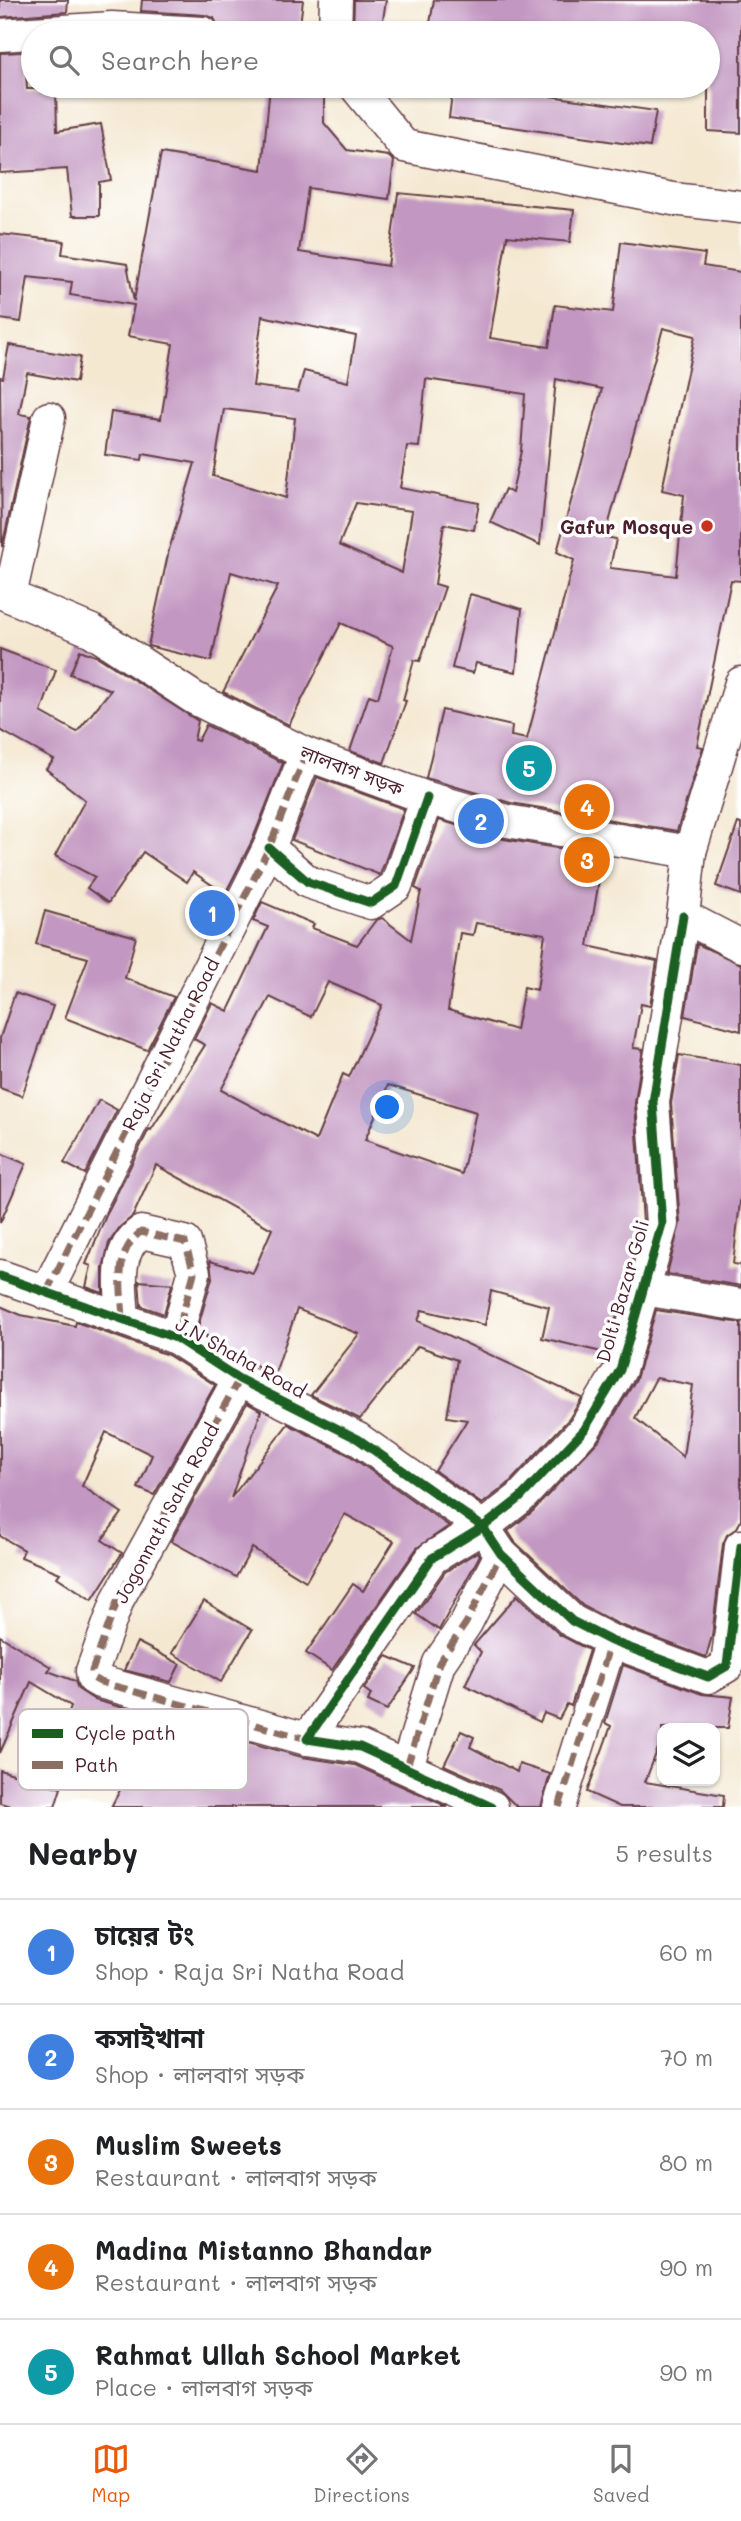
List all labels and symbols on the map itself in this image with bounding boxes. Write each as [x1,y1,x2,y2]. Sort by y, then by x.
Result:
place label: Gafur Mosque [560,514,693,539]
marker: Gafur Mosque [699,518,715,534]
street label: লালবাগ সড়ক [296,739,408,801]
pin: 5 [506,742,552,794]
pin: 4 [564,781,610,833]
pin: 2 [458,795,504,847]
pin: 3 [564,834,610,886]
pin: 1 [189,887,235,939]
street label: Raja Sri Natha Road [116,953,224,1135]
your location [370,1090,404,1124]
street label: Dolti Bazar Goli [590,1217,654,1365]
street label: J.N Shaha Road [171,1311,311,1403]
street label: Jogonnath Saha Road [108,1419,224,1607]
legend [18,1709,248,1790]
text: Cycle path [75,1720,175,1745]
text: Path [75,1752,118,1777]

